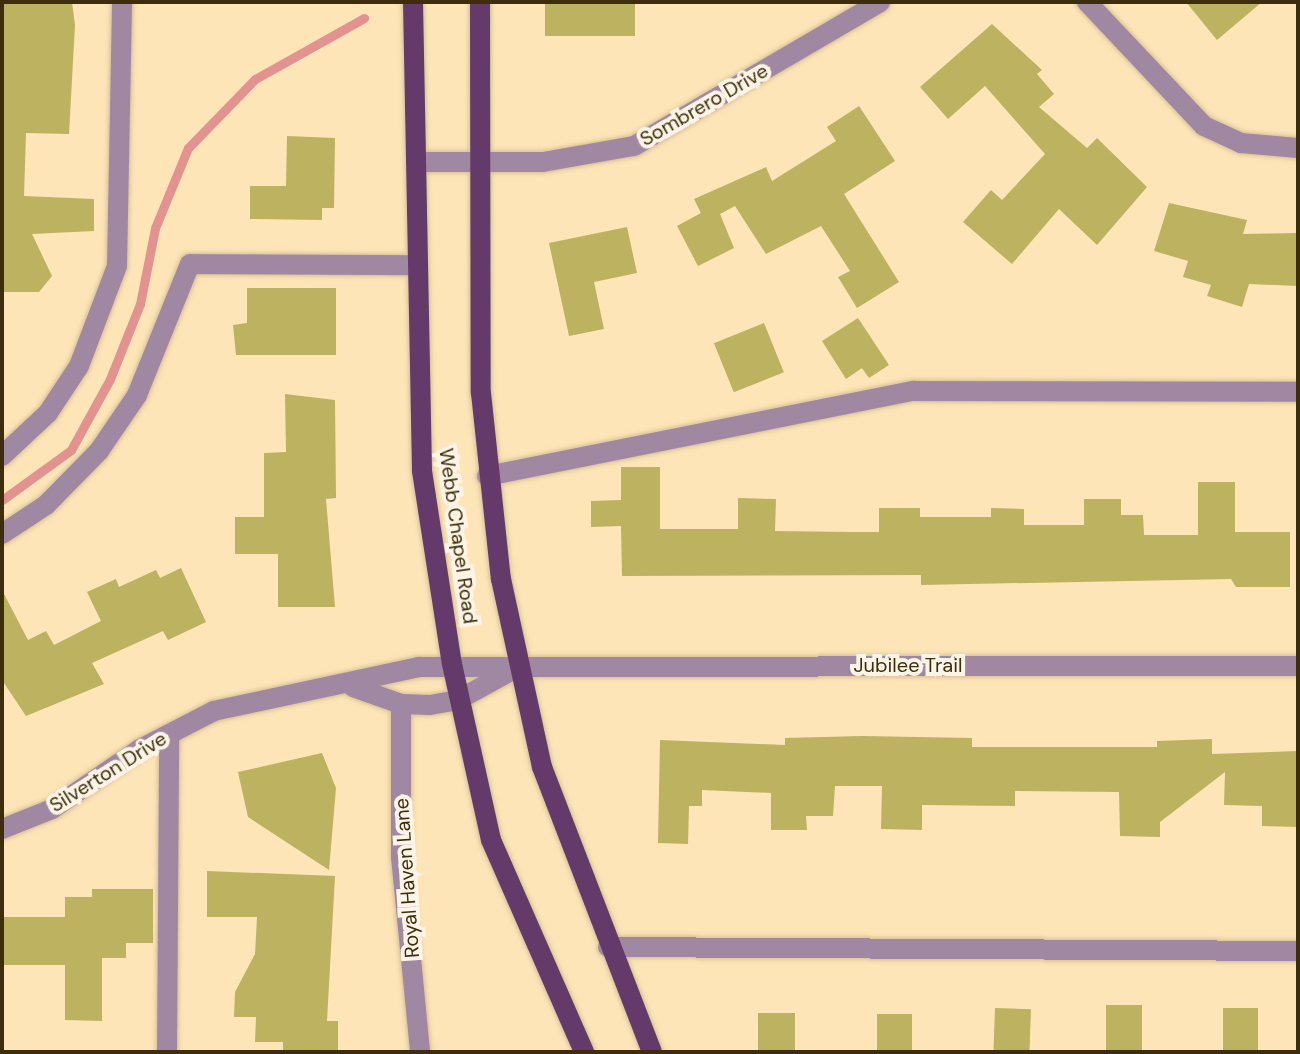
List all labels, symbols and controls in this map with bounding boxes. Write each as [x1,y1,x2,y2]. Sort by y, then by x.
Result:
street label: Sombrero Drive [636,59,772,151]
street label: Webb Chapel Road [434,447,482,625]
street label: Jubilee Trail [854,653,962,677]
street label: Silverton Drive [45,727,171,817]
street label: Royal Haven Lane [389,797,425,959]

